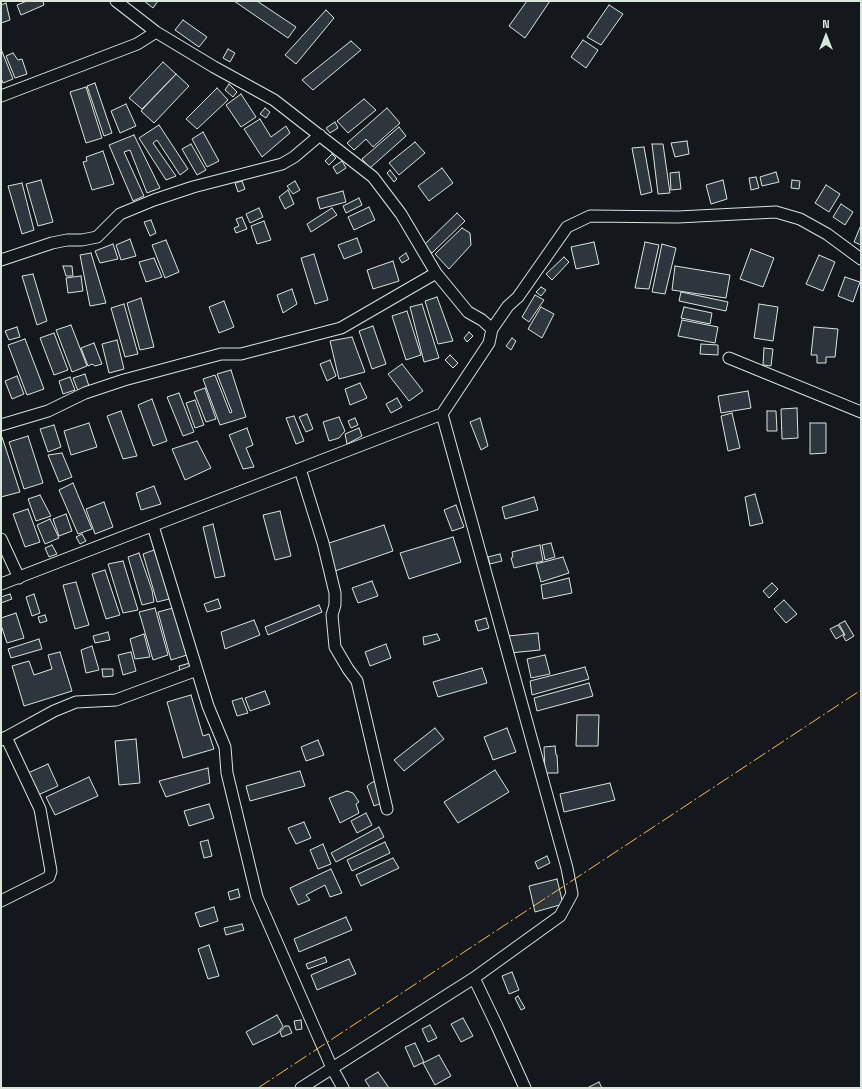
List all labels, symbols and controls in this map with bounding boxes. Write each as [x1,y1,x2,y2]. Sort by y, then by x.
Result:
north arrow [806,16,846,56]
text: N [822,17,830,31]

